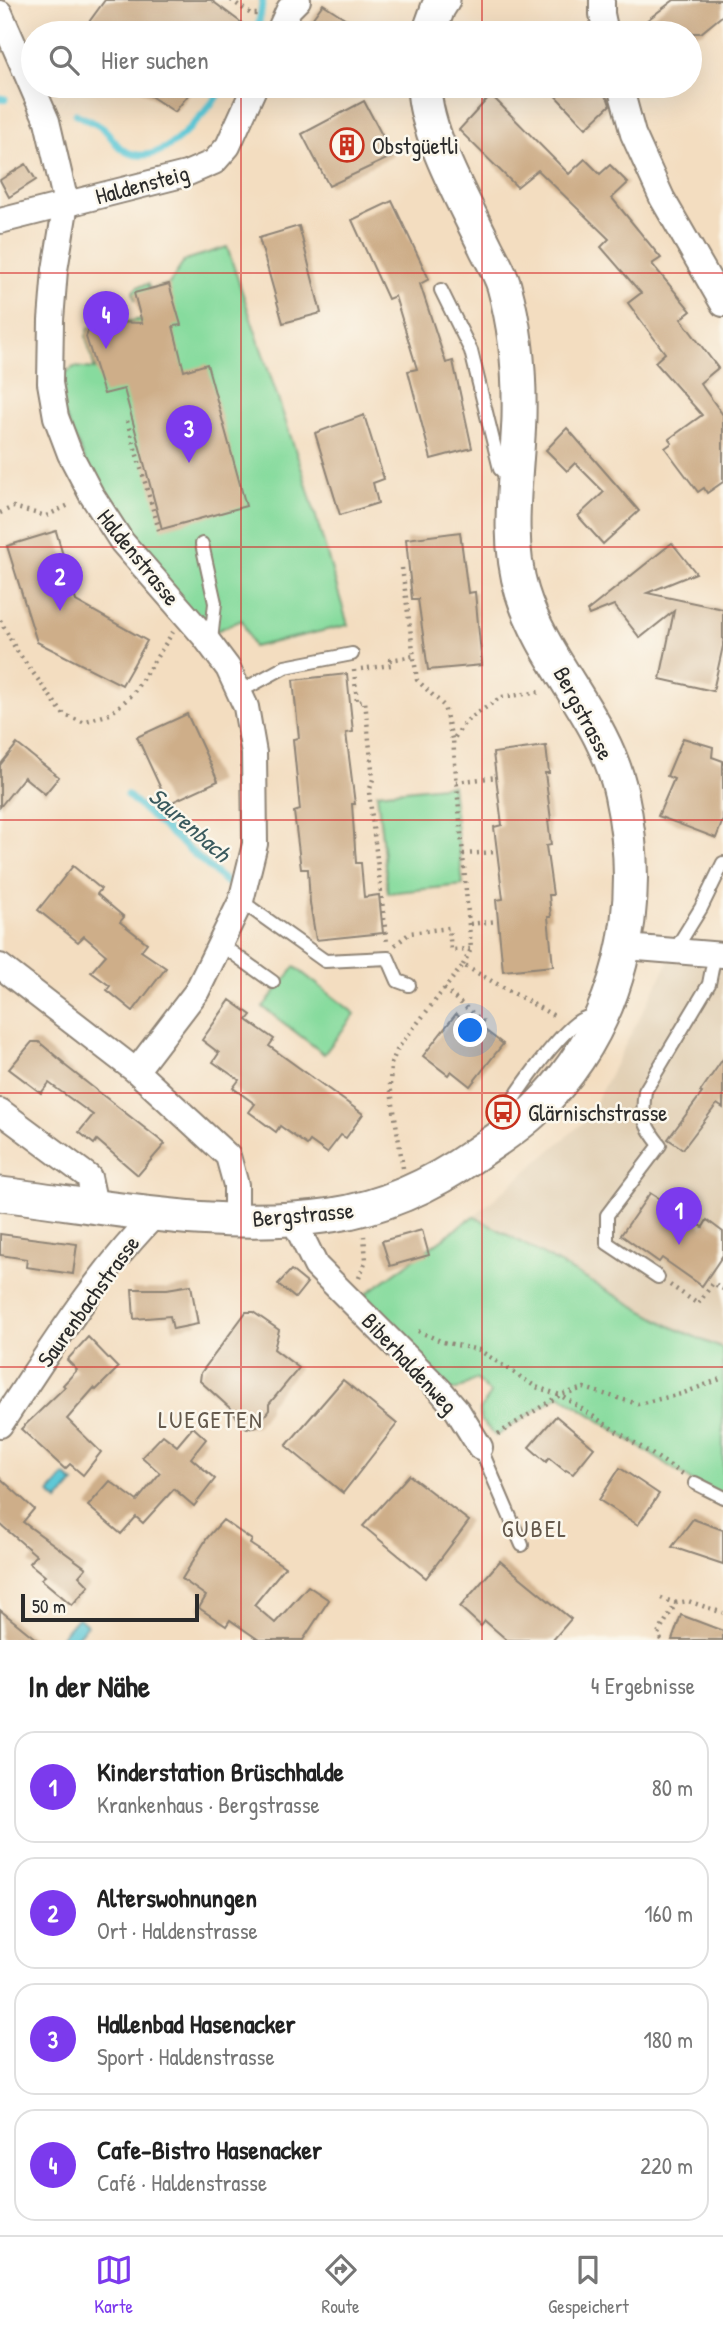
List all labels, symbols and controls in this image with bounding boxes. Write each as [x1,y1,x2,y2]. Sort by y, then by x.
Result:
search box [21,21,702,98]
icon: search [45,41,83,79]
text: Hier suchen [101,42,209,77]
building icon: Obstgüetli [328,126,366,164]
place label: Obstgüetli [372,130,459,161]
street label: Haldensteig [92,157,192,211]
pin: 4 [83,291,129,349]
pin: 3 [166,405,212,463]
street label: Haldenstrasse [90,502,188,612]
pin: 2 [37,553,83,611]
street label: Bergstrasse [547,661,621,765]
water label: Saurenbach [142,780,239,870]
your location [453,1013,487,1047]
bus stop icon: Glärnischstrasse [484,1093,522,1131]
place label: Glärnischstrasse [528,1097,668,1128]
pin: 1 [656,1187,702,1245]
street label: Bergstrasse [251,1194,355,1234]
street label: Saurenbachstrasse [30,1229,146,1373]
street label: Biberhaldenweg [355,1306,465,1420]
district label: LUEGETEN [158,1403,264,1435]
district label: GUBEL [502,1512,568,1544]
scale bar [21,1591,200,1623]
text: 50 m [32,1593,66,1619]
text: In der Nähe [28,1666,150,1706]
text: 4 Ergebnisse [591,1670,695,1701]
text: Kinderstation Brüschhalde [97,1754,344,1789]
text: 1 [49,1772,57,1803]
text: 80 m [652,1772,693,1803]
text: Krankenhaus · Bergstrasse [97,1789,320,1820]
text: Alterswohnungen [97,1880,257,1915]
text: 2 [48,1898,58,1929]
text: 160 m [644,1898,693,1929]
text: Ort · Haldenstrasse [97,1915,258,1946]
text: Hallenbad Hasenacker [97,2006,296,2041]
text: 3 [48,2024,58,2055]
text: 180 m [643,2024,693,2055]
text: Sport · Haldenstrasse [97,2041,275,2072]
text: Cafe-Bistro Hasenacker [97,2132,322,2167]
text: 4 [49,2150,57,2181]
text: 220 m [640,2150,693,2181]
text: Café · Haldenstrasse [97,2167,267,2198]
tab: Karte [94,2251,133,2319]
tab: Route [322,2251,360,2319]
tab: Gespeichert [548,2251,629,2319]

